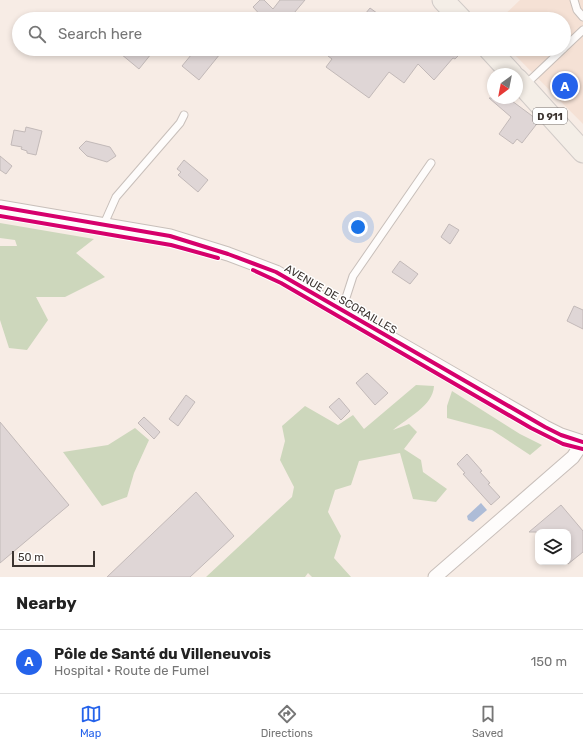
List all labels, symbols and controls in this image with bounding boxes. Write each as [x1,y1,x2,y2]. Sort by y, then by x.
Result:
search box [12,12,571,56]
icon: search [26,23,48,45]
text: Search here [58,25,142,43]
north arrow [487,68,523,104]
pin: A [552,71,578,101]
road number: D 911 [533,108,567,124]
your location [348,217,368,237]
street label: AVENUE DE SCORAILLES [282,262,399,337]
map controls [535,529,571,565]
button: layers [535,529,571,565]
scale bar [12,549,95,568]
text: 50 m [18,551,44,564]
text: Nearby [16,593,77,613]
text: Pôle de Santé du Villeneuvois [54,645,271,663]
text: A [24,654,34,669]
text: 150 m [531,654,567,669]
text: Hospital · Route de Fumel [54,663,209,678]
tab: Map [80,703,102,740]
tab: Directions [261,703,313,740]
tab: Saved [472,703,503,740]

